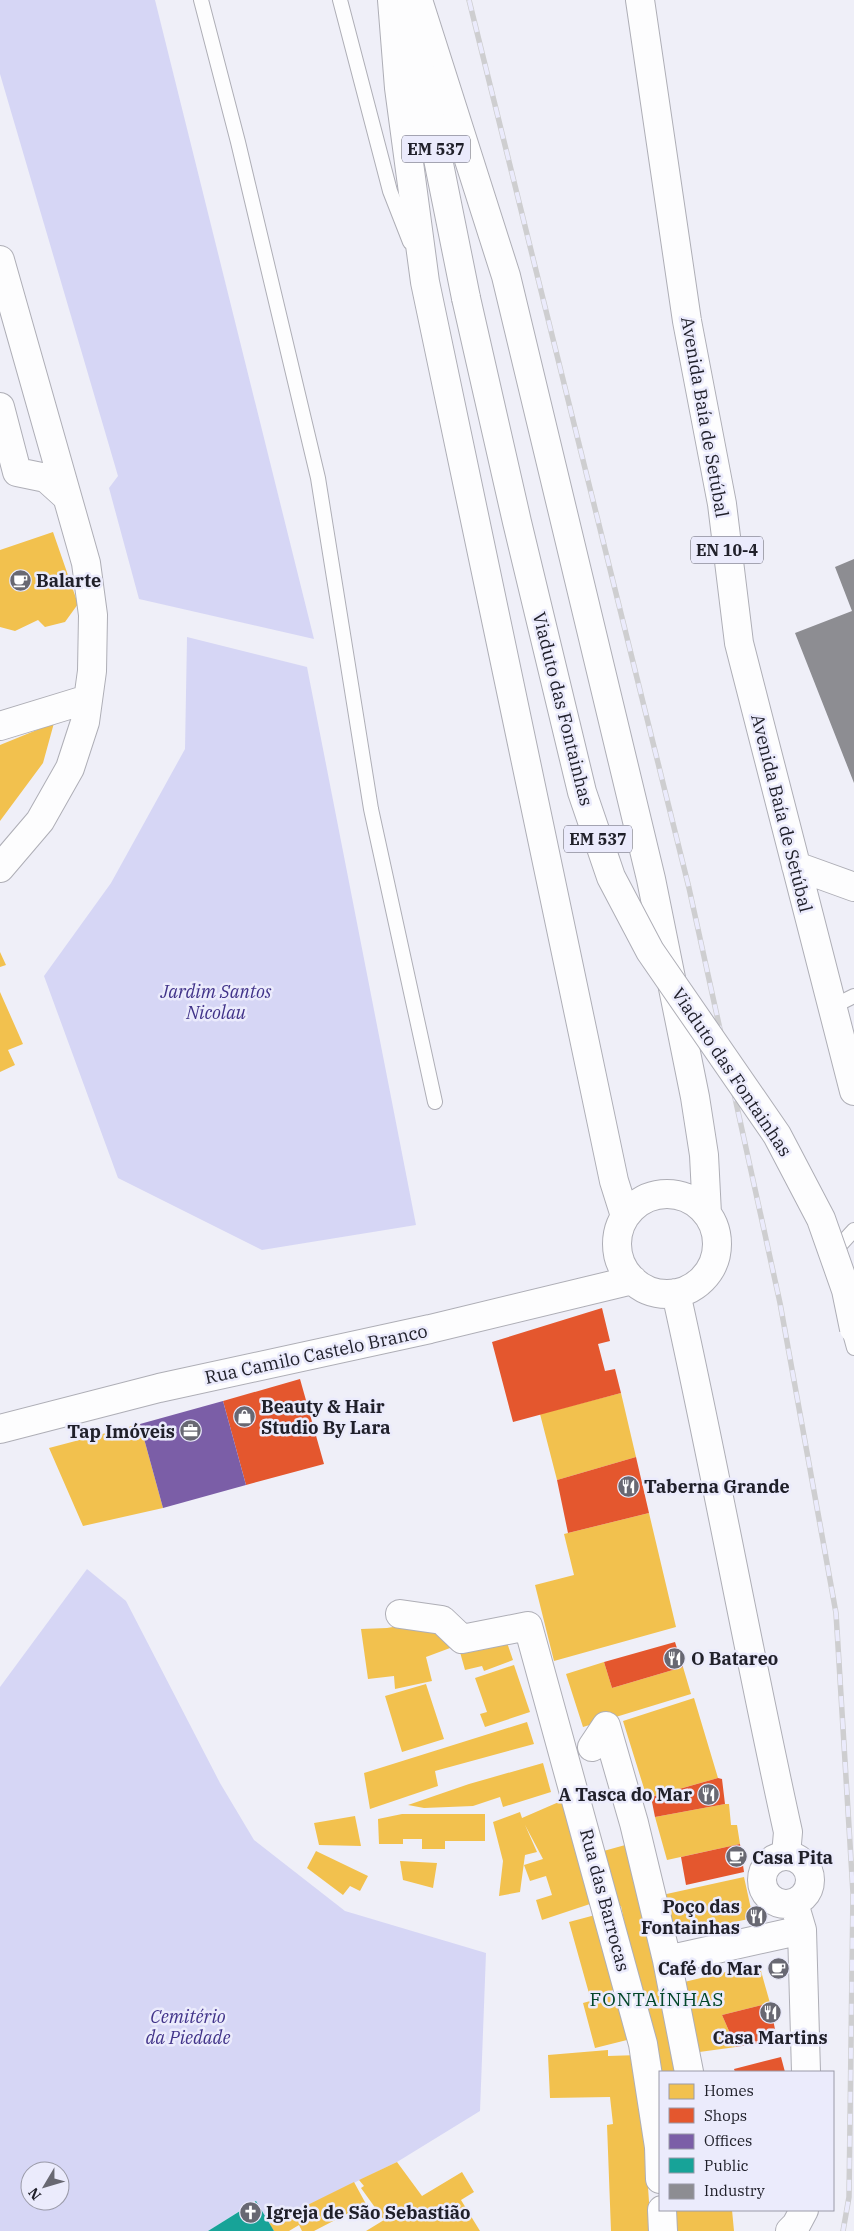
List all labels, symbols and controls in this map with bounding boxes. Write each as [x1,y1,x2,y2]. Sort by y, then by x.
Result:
road number: EM 537 [402,136,470,162]
street label: Avenida Baía de Setúbal [676,315,734,519]
road number: EN 10-4 [691,536,763,564]
cafe icon: Balarte [8,568,32,592]
place label: Balarte [36,569,101,592]
street label: Viaduto das Fontainhas [528,610,598,808]
street label: Avenida Baía de Setúbal [746,712,818,914]
road number: EM 537 [564,826,632,852]
park label: Jardim Santos Nicolau [159,980,272,1024]
street label: Viaduto das Fontainhas [667,983,797,1161]
street label: Rua Camilo Castelo Branco [202,1319,430,1389]
place label: Beauty & Hair Studio By Lara [261,1395,391,1439]
shop icon: Beauty & Hair Studio By Lara [233,1404,257,1428]
office icon: Tap Imóveis [179,1419,203,1443]
place label: Tap Imóveis [67,1420,175,1443]
restaurant icon: Taberna Grande [616,1474,640,1498]
place label: Taberna Grande [644,1475,790,1498]
restaurant icon: O Batareo [663,1646,687,1670]
place label: O Batareo [691,1647,778,1670]
restaurant icon: A Tasca do Mar [696,1782,720,1806]
place label: A Tasca do Mar [558,1783,692,1806]
street label: Rua das Barrocas [575,1826,635,1974]
cafe icon: Casa Pita [724,1845,748,1869]
place label: Casa Pita [752,1846,833,1869]
place label: Poço das Fontainhas [641,1895,740,1939]
restaurant icon: Poço das Fontainhas [744,1904,768,1928]
cafe icon: Café do Mar [766,1956,790,1980]
place label: Café do Mar [658,1957,762,1980]
district label: FONTAÍNHAS [590,1987,724,2011]
restaurant icon: Casa Martins [758,2000,782,2024]
park label: Cemitério da Piedade [146,2005,230,2049]
place label: Casa Martins [712,2026,828,2049]
legend [659,2071,834,2211]
text: Homes [704,2081,754,2100]
text: Shops [704,2106,747,2125]
text: Offices [704,2131,752,2150]
text: Public [704,2156,749,2175]
north arrow [20,2161,70,2211]
text: Industry [704,2181,765,2200]
text: N [24,2184,45,2204]
church icon: Igreja de São Sebastião [238,2200,262,2224]
place label: Igreja de São Sebastião [266,2201,471,2224]

